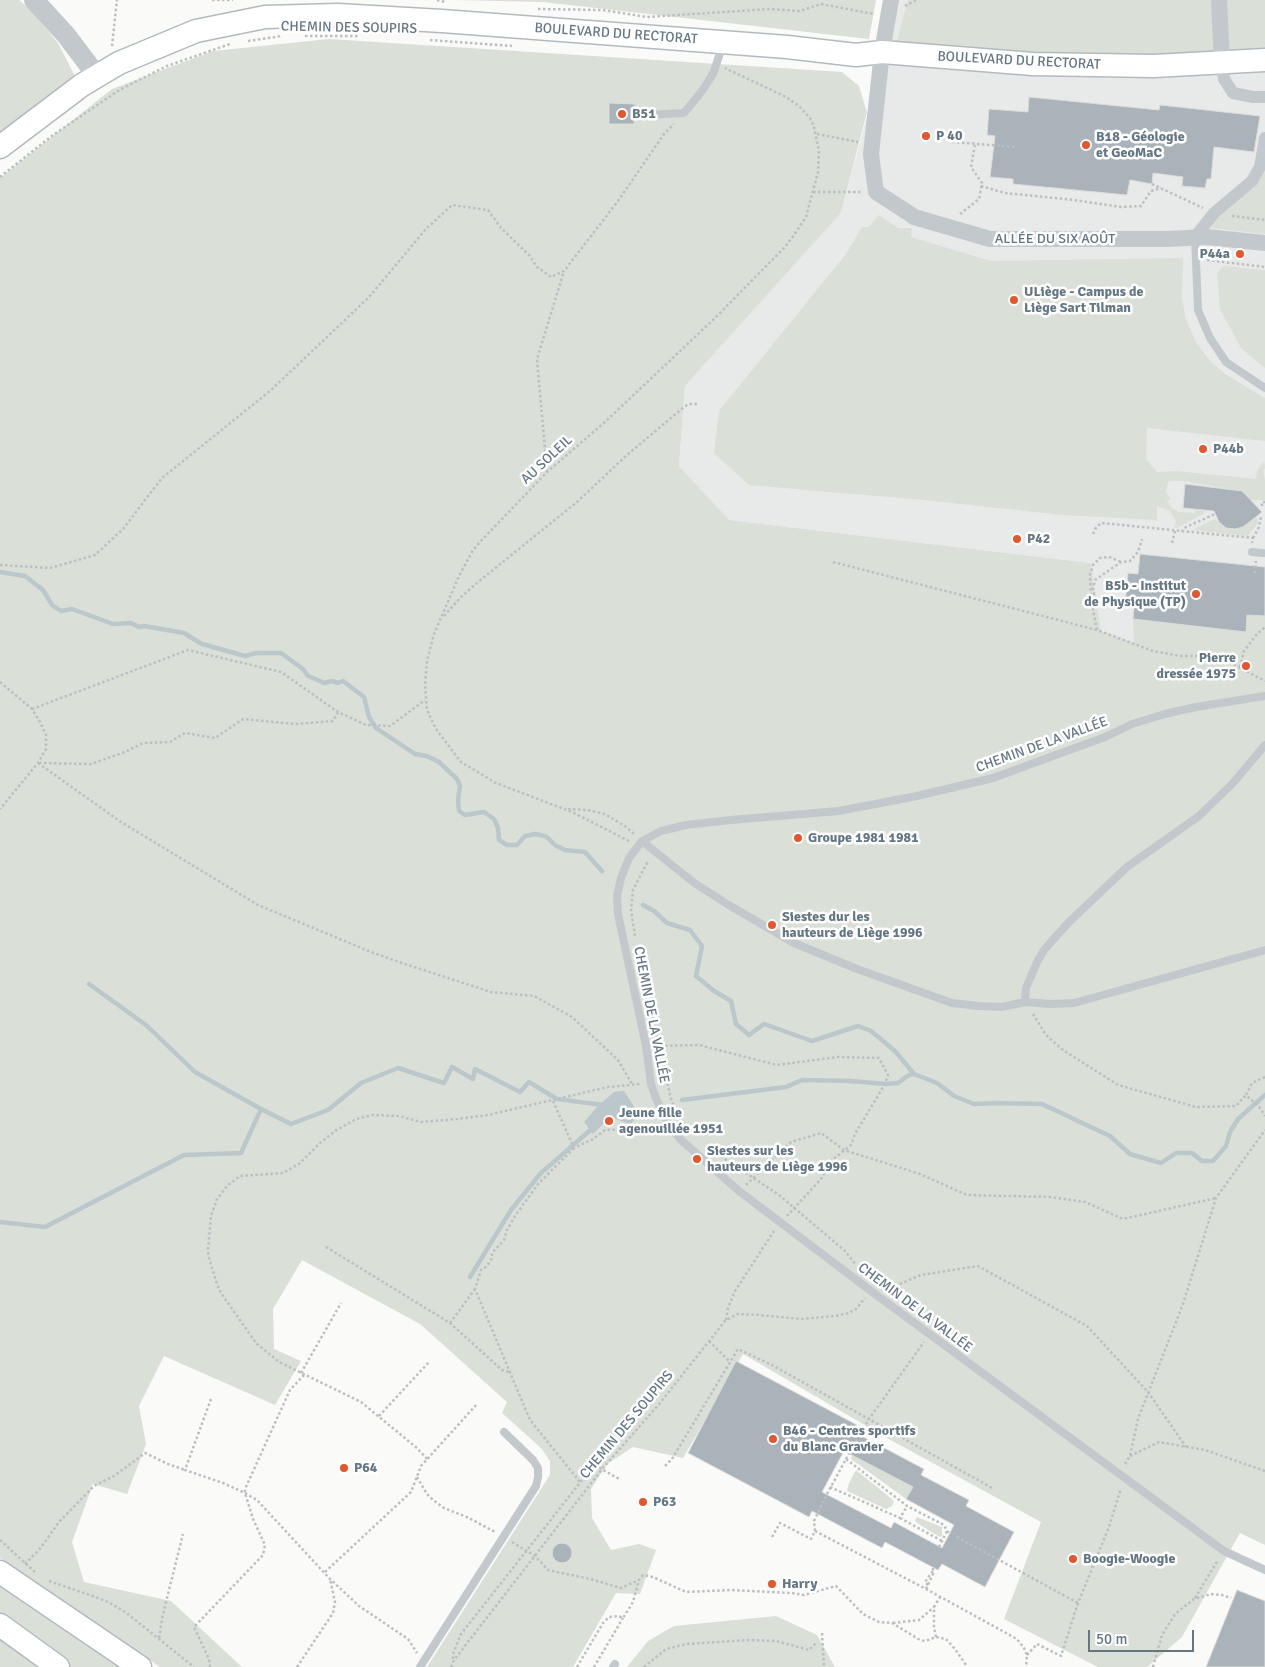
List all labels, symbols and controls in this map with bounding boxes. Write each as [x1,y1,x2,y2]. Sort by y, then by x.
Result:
street label: CHEMIN DES SOUPIRS [281,18,417,38]
street label: BOULEVARD DU RECTORAT [534,20,698,48]
street label: BOULEVARD DU RECTORAT [937,48,1101,74]
place label: B51 [632,106,656,122]
marker: B51 [616,108,628,120]
place label: P 40 [936,128,962,144]
place label: B18 - Géologie et GeoMaC [1096,129,1185,162]
marker: P 40 [920,130,932,142]
marker: B18 - Géologie et GeoMaC [1080,139,1092,151]
street label: ALLÉE DU SIX AOÛT [995,231,1115,247]
place label: P44a [1199,246,1230,262]
marker: P44a [1234,248,1246,260]
place label: ULiège - Campus de Liège Sart Tilman [1024,284,1144,316]
marker: ULiège - Campus de Liège Sart Tilman [1008,294,1020,306]
street label: AU SOLEIL [518,432,576,488]
place label: P44b [1213,441,1244,457]
marker: P44b [1197,443,1209,455]
place label: P42 [1027,531,1050,547]
marker: P42 [1011,533,1023,545]
place label: B5b - Institut de Physique (TP) [1084,578,1186,610]
marker: B5b - Institut de Physique (TP) [1190,588,1202,600]
place label: Pierre dressée 1975 [1157,650,1236,682]
marker: Pierre dressée 1975 [1240,660,1252,672]
street label: CHEMIN DE LA VALLÉE [974,713,1110,777]
place label: Groupe 1981 1981 [808,830,919,846]
marker: Groupe 1981 1981 [792,832,804,844]
place label: Siestes dur les hauteurs de Liège 1996 [782,909,923,942]
marker: Siestes dur les hauteurs de Liège 1996 [766,919,778,931]
street label: CHEMIN DE LA VALLÉE [630,945,672,1085]
place label: Jeune fille agenouillée 1951 [619,1105,723,1138]
marker: Jeune fille agenouillée 1951 [603,1115,615,1127]
place label: Siestes sur les hauteurs de Liège 1996 [707,1143,848,1176]
marker: Siestes sur les hauteurs de Liège 1996 [691,1153,703,1165]
street label: CHEMIN DE LA VALLÉE [855,1260,975,1356]
street label: CHEMIN DES SOUPIRS [577,1367,677,1483]
place label: B46 - Centres sportifs du Blanc Gravier [783,1423,916,1455]
marker: B46 - Centres sportifs du Blanc Gravier [767,1433,779,1445]
place label: P64 [354,1460,377,1476]
marker: P64 [338,1462,350,1474]
place label: P63 [653,1494,676,1510]
marker: P63 [637,1496,649,1508]
place label: Boogie-Woogie [1083,1551,1175,1567]
marker: Boogie-Woogie [1067,1553,1079,1565]
place label: Harry [782,1576,817,1592]
marker: Harry [766,1578,778,1590]
scale bar [1090,1620,1196,1652]
text: 50 m [1096,1630,1127,1648]

